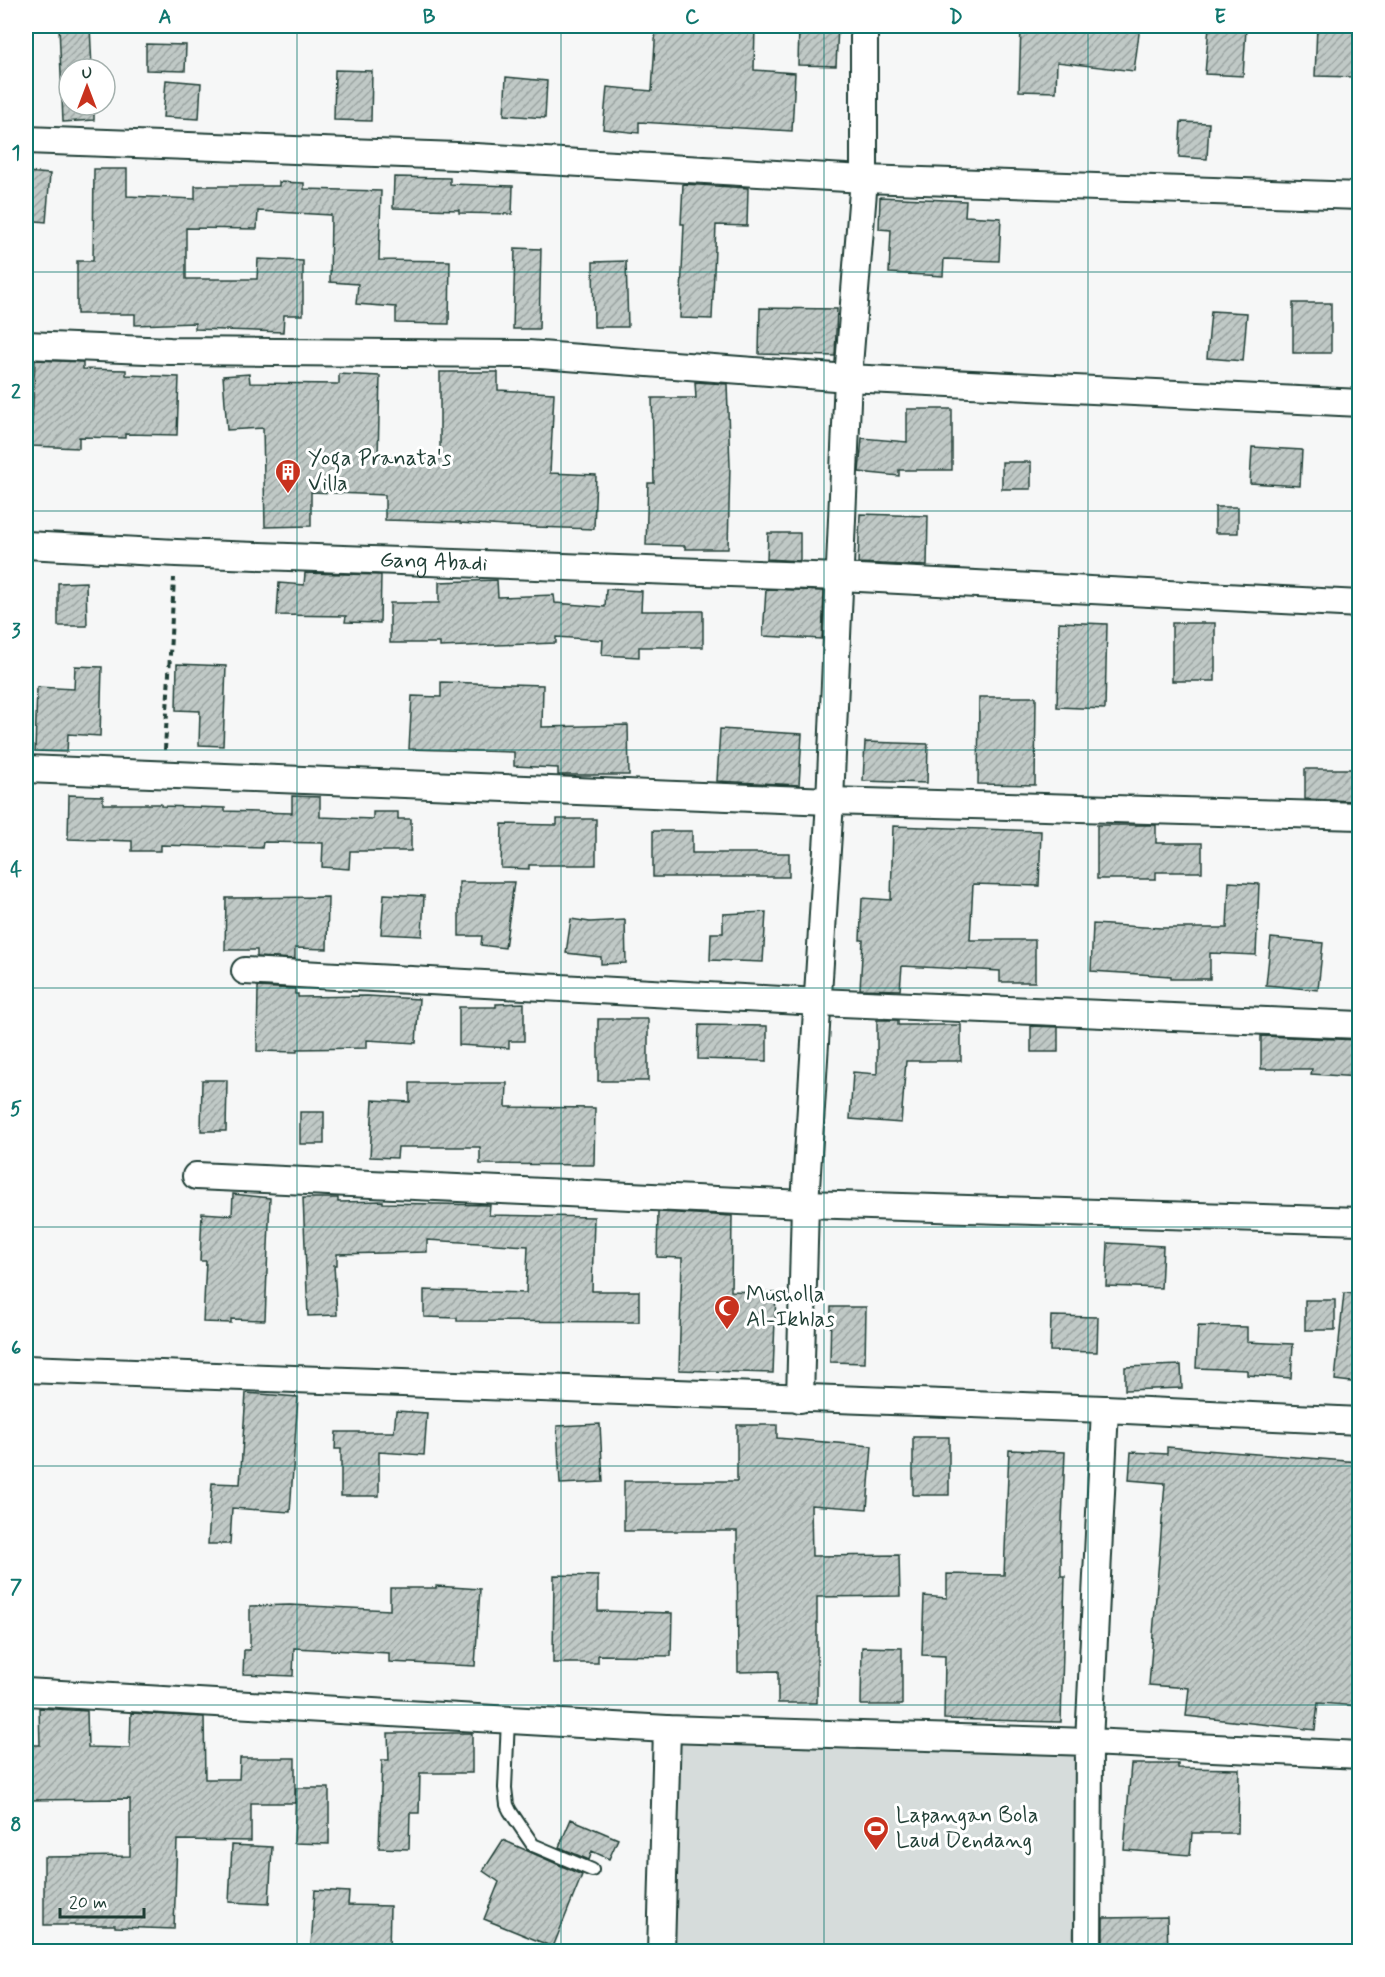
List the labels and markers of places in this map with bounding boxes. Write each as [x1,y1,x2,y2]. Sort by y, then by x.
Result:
place label: Yoga Pranata's Villa [308,445,452,498]
building icon: Yoga Pranata's Villa [273,457,303,495]
place label: Musholla Al-Ikhlas [746,1281,835,1334]
mosque icon: Musholla Al-Ikhlas [712,1293,742,1331]
place label: Lapangan Bola Laud Dendang [896,1802,1039,1856]
sports icon: Lapangan Bola Laud Dendang [861,1814,891,1852]

